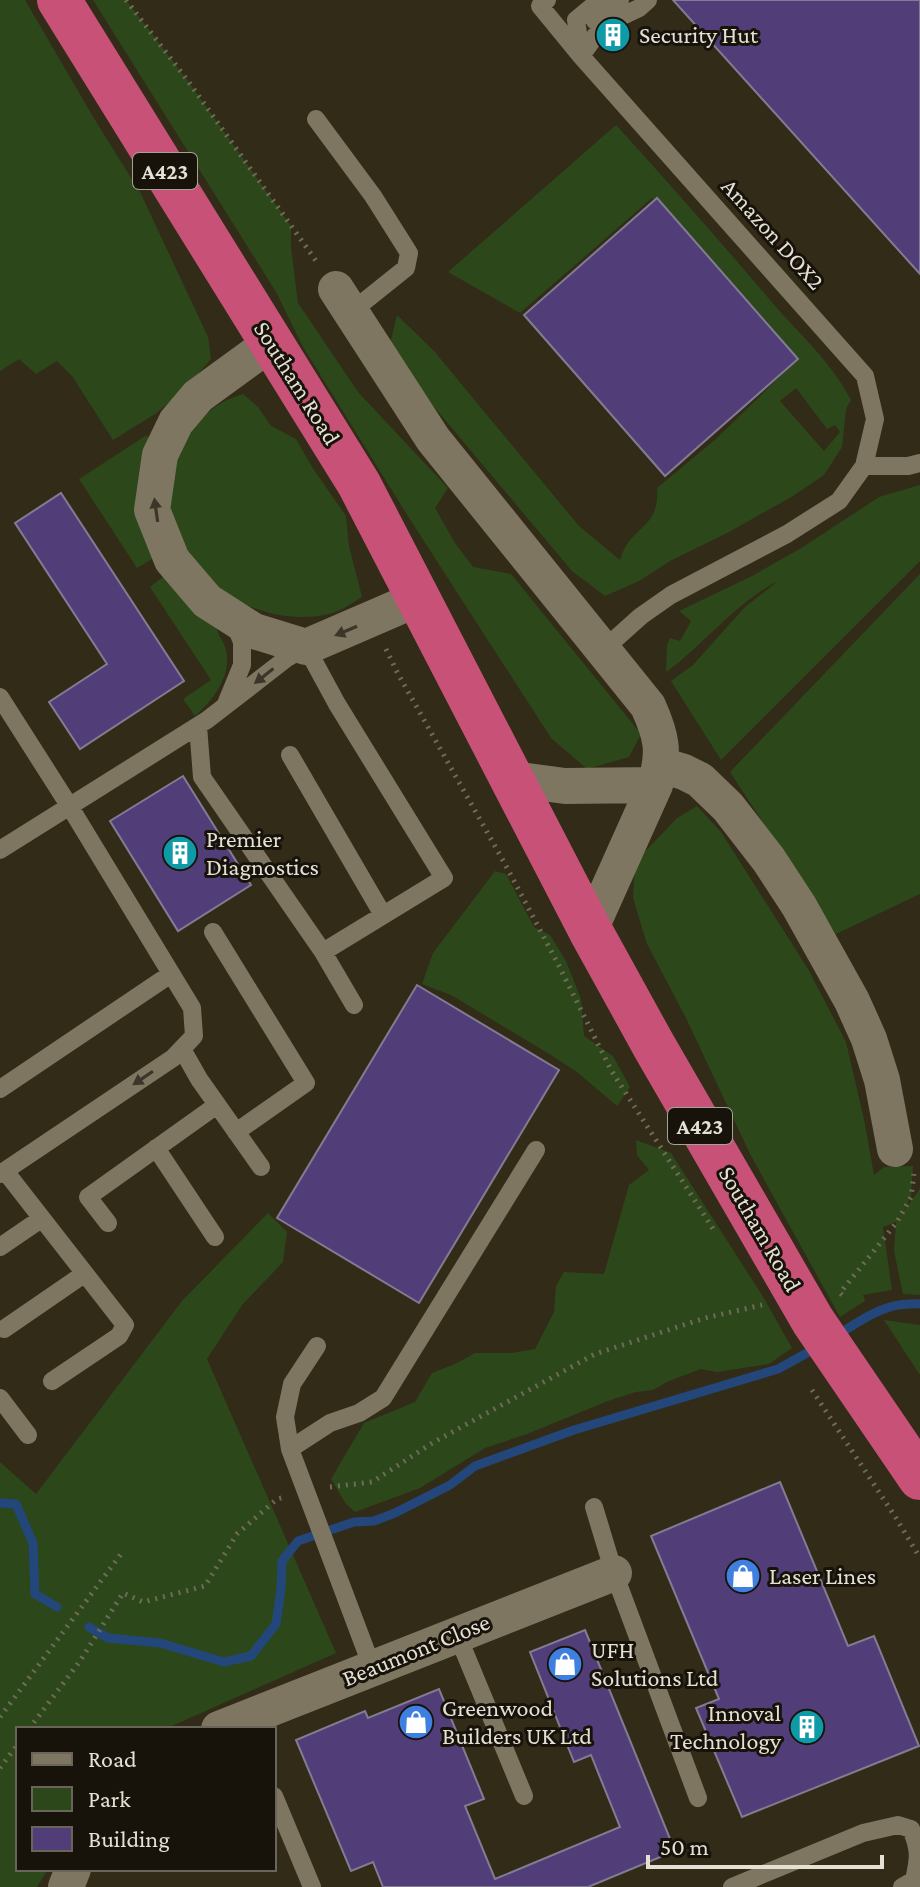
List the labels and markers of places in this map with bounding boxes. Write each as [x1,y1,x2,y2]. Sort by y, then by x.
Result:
building icon: Security Hut [594,16,632,54]
place label: Security Hut [639,21,759,48]
place label: Premier Diagnostics [206,825,319,880]
building icon: Premier Diagnostics [161,834,199,872]
shop icon: Laser Lines [724,1557,762,1595]
place label: Laser Lines [769,1562,876,1589]
place label: UFH Solutions Ltd [591,1636,719,1691]
shop icon: UFH Solutions Ltd [546,1645,584,1683]
place label: Greenwood Builders UK Ltd [442,1694,592,1749]
place label: Innoval Technology [670,1699,782,1754]
shop icon: Greenwood Builders UK Ltd [397,1703,435,1741]
building icon: Innoval Technology [788,1708,826,1746]

